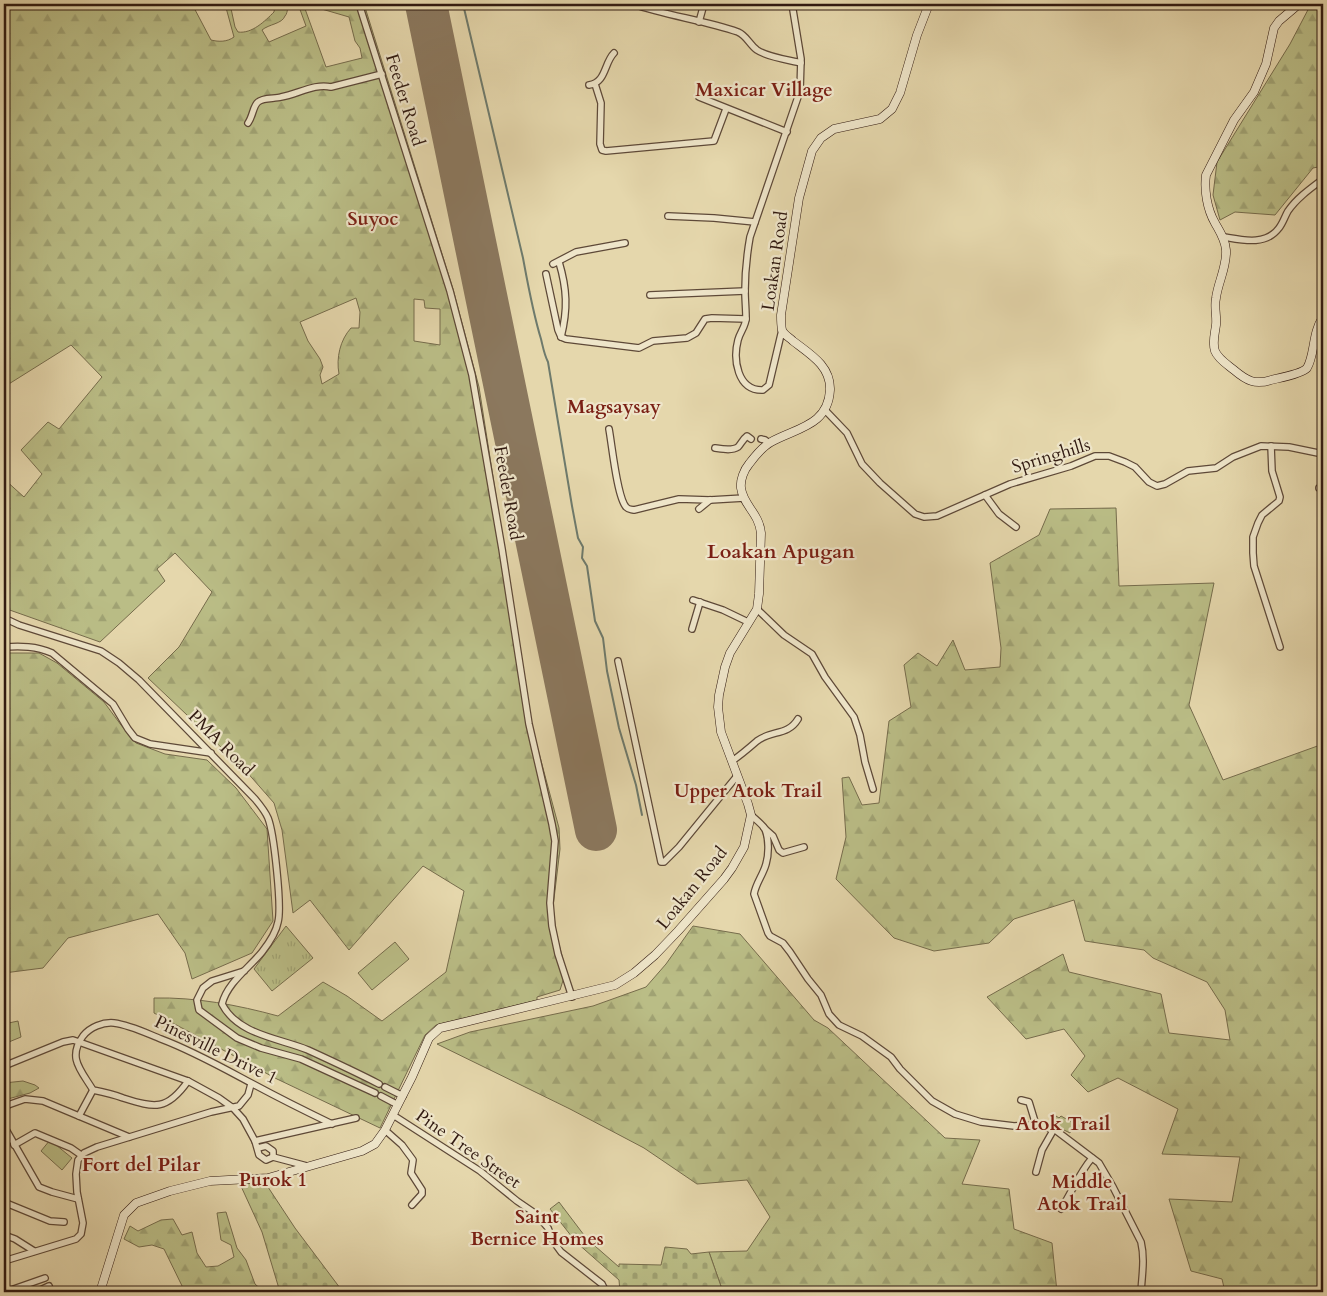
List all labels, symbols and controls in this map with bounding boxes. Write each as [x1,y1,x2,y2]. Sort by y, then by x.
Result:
street label: Feeder Road [379,51,431,150]
district label: Maxicar Village [695,77,833,103]
district label: Suyoc [347,206,399,232]
street label: Loakan Road [756,209,794,312]
district label: Magsaysay [567,394,661,420]
street label: Springhills [1009,432,1093,480]
street label: Feeder Road [487,444,529,543]
district label: Loakan Apugan [707,538,855,565]
street label: PMA Road [182,704,260,782]
district label: Upper Atok Trail [674,778,822,804]
street label: Loakan Road [651,841,734,935]
street label: Pinesville Drive 1 [150,1009,282,1091]
street label: Pine Tree Street [410,1103,526,1195]
district label: Atok Trail [1016,1110,1111,1137]
district label: Fort del Pilar [82,1151,201,1178]
district label: Purok 1 [239,1167,307,1193]
district label: Middle Atok Trail [1037,1169,1127,1217]
district label: Saint Bernice Homes [470,1204,604,1252]

